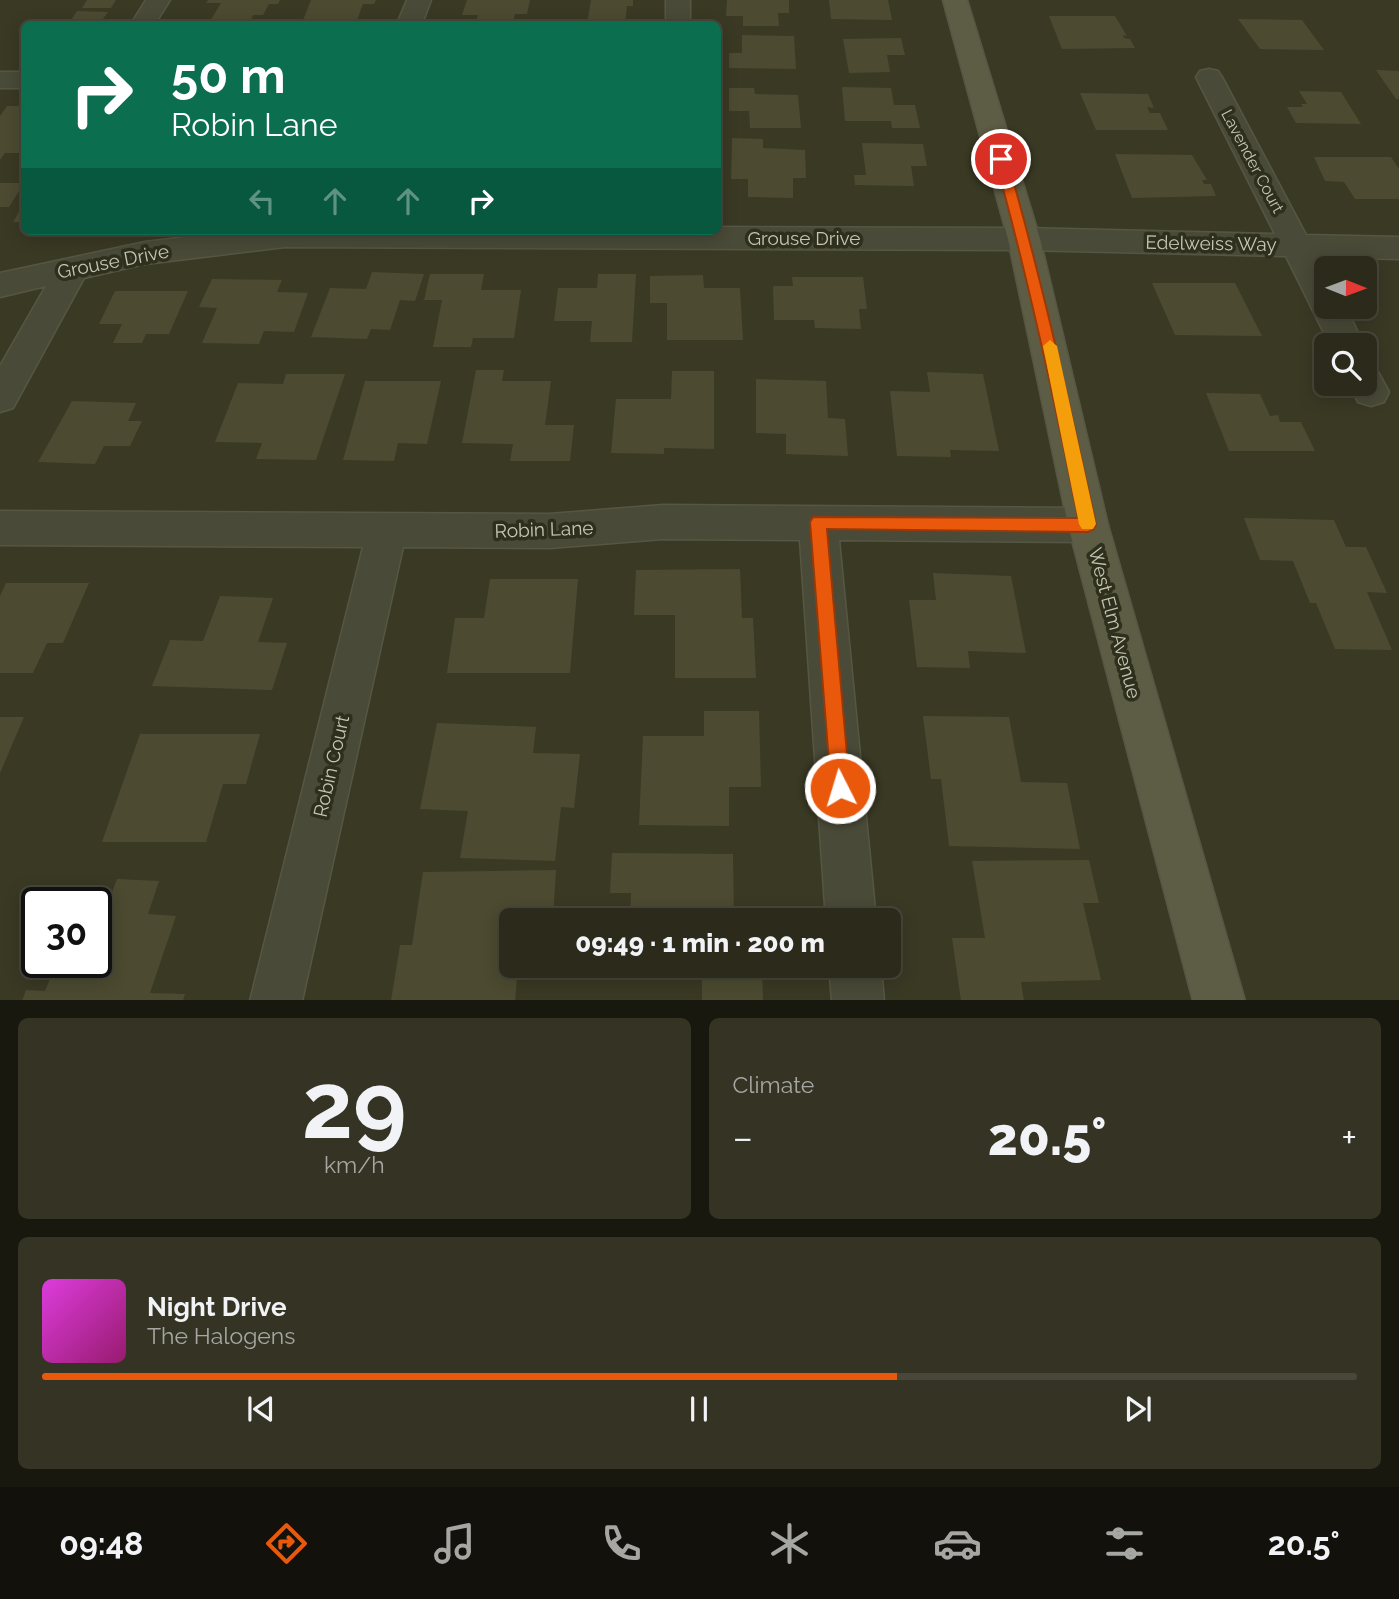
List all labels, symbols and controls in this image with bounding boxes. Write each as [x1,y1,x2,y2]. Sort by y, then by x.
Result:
text: 50 m [171,47,286,104]
icon: right [56,49,147,140]
text: Robin Lane [171,106,337,143]
street label: Lavender Court [1217,106,1288,217]
pin [971,129,1031,189]
icon: arrive [982,140,1020,178]
icon: left [243,182,281,220]
icon: ahead [316,182,354,220]
icon: ahead [389,182,427,220]
icon: right [462,182,500,220]
street label: Grouse Drive [747,227,861,249]
street label: Edelweiss Way [1145,231,1277,255]
street label: Grouse Drive [55,239,171,283]
north arrow [1314,256,1377,318]
map controls [1314,256,1377,396]
button: search [1314,333,1377,396]
street label: Robin Lane [494,516,594,542]
street label: West Elm Avenue [1084,545,1146,701]
street label: Robin Court [309,712,354,819]
position arrow [803,751,877,825]
speed limit sign: 30 [21,887,112,978]
text: 09:49 · 1 min · 200 m [575,928,825,958]
text: 29 [302,1052,407,1159]
text: Climate [733,1071,814,1098]
text: 20.5° [988,1106,1106,1167]
text: − [733,1115,753,1160]
text: + [1341,1115,1357,1160]
text: km/h [324,1151,385,1178]
text: Night Drive [147,1292,286,1322]
text: The Halogens [147,1322,295,1349]
icon: previous [242,1390,280,1428]
icon: pause [680,1390,718,1428]
icon: next [1119,1390,1157,1428]
icon: directions [262,1519,311,1568]
icon: music [430,1519,479,1568]
icon: phone [597,1519,646,1568]
icon: climate [765,1519,814,1568]
icon: car [933,1519,982,1568]
icon: filters [1100,1519,1149,1568]
text: 09:48 [59,1525,143,1562]
text: 20.5° [1268,1525,1340,1562]

